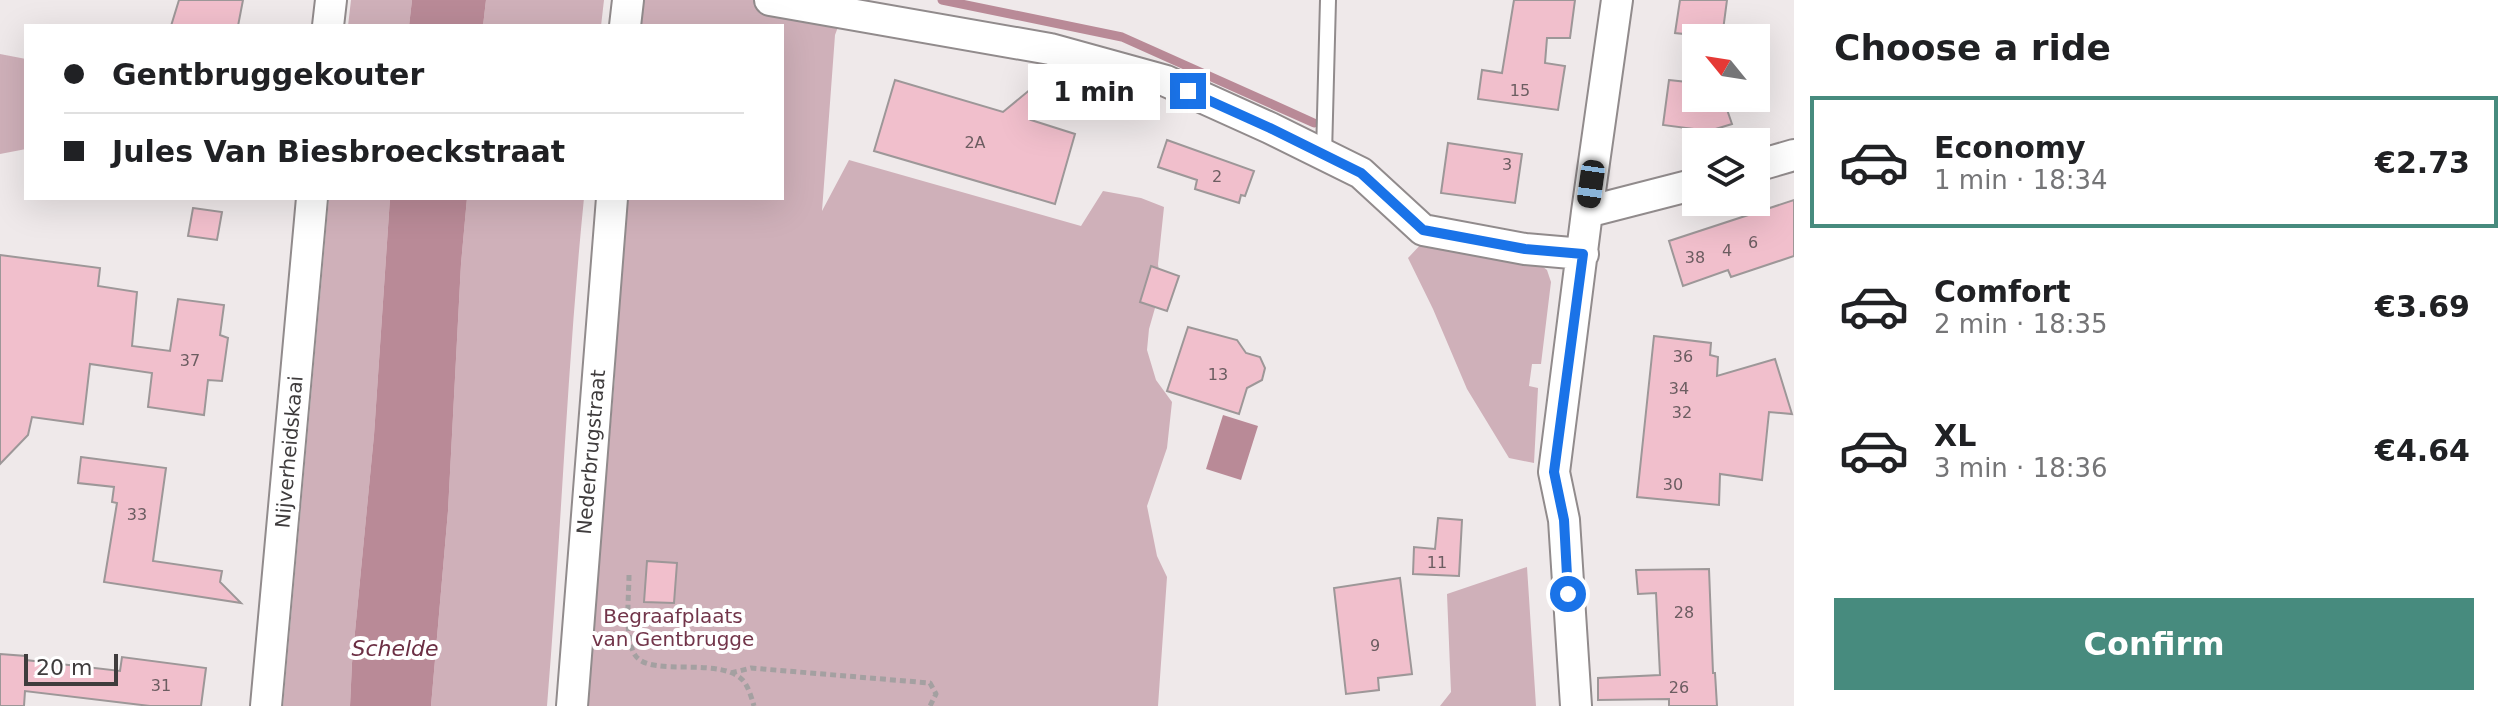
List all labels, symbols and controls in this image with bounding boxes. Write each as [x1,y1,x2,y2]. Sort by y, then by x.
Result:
north arrow [1682,24,1770,112]
map controls [1682,24,1770,216]
text: Choose a ride [1834,27,2111,68]
text: Gentbruggekouter [112,57,424,92]
callout: 1 min [1028,63,1160,119]
route end [1170,73,1206,109]
text: 1 min [1053,77,1135,107]
house number: 15 [1510,81,1530,100]
icon: car [1838,126,1910,198]
button: layers [1682,128,1770,216]
text: Economy [1934,130,2086,165]
house number: 2A [964,133,986,152]
text: Jules Van Biesbroeckstraat [112,134,565,169]
text: €2.73 [2375,145,2470,180]
house number: 3 [1502,155,1512,174]
car [1576,159,1606,209]
text: 1 min · 18:34 [1934,165,2108,195]
house number: 2 [1212,167,1222,186]
house number: 6 [1748,233,1758,252]
house number: 4 [1722,241,1732,260]
house number: 38 [1685,248,1705,267]
icon: car [1838,270,1910,342]
text: Comfort [1934,274,2071,309]
text: €3.69 [2375,289,2470,324]
text: 2 min · 18:35 [1934,309,2108,339]
house number: 36 [1673,347,1693,366]
house number: 37 [180,351,200,370]
house number: 13 [1208,365,1228,384]
street label: Nederbrugstraat [572,368,610,536]
street label: Nijverheidskaai [270,375,308,529]
house number: 34 [1669,379,1689,398]
house number: 32 [1672,403,1692,422]
icon: car [1838,414,1910,486]
text: XL [1934,418,1976,453]
text: €4.64 [2375,433,2470,468]
text: 3 min · 18:36 [1934,453,2108,483]
house number: 30 [1663,475,1683,494]
house number: 33 [127,505,147,524]
house number: 11 [1427,553,1447,572]
route start [1550,576,1586,612]
button: Confirm [1834,598,2474,690]
house number: 28 [1674,603,1694,622]
park label: Begraafplaats van Gentbrugge [592,604,754,651]
water label: Schelde [351,636,439,661]
house number: 9 [1370,636,1380,655]
scale bar [24,650,118,686]
text: 20 m [36,655,92,680]
house number: 31 [151,676,171,695]
house number: 26 [1669,678,1689,697]

